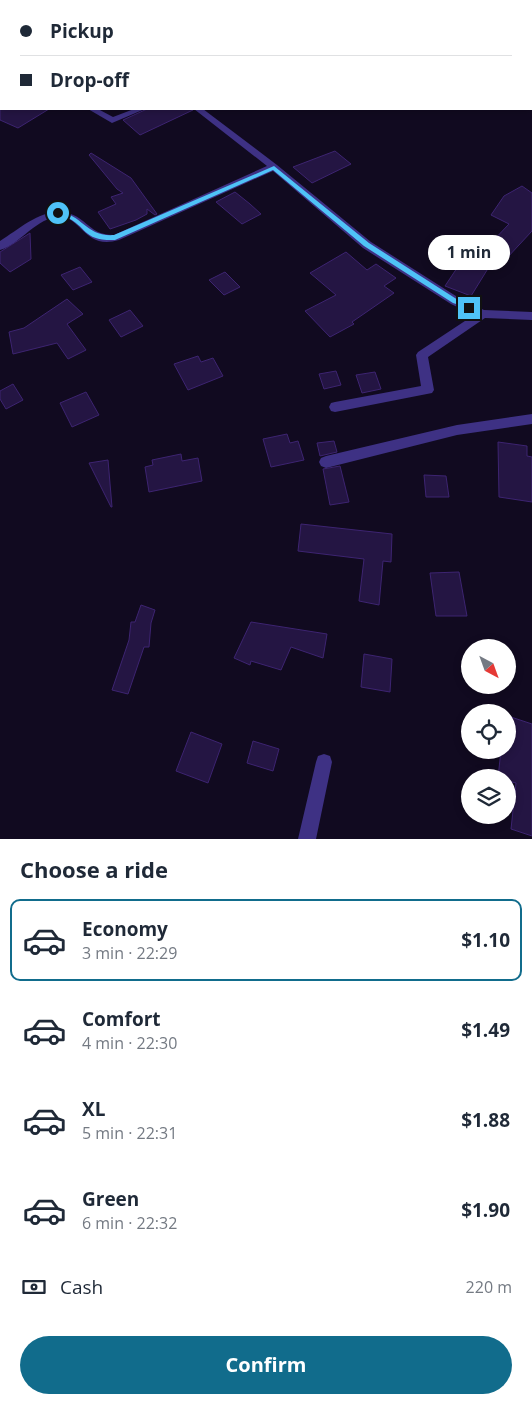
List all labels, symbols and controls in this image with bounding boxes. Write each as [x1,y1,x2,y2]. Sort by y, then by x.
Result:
text: Pickup [50,18,114,44]
text: Drop-off [50,67,129,93]
route start [47,202,69,224]
callout: 1 min [428,236,510,270]
text: 1 min [447,241,491,263]
route end [458,297,480,319]
north arrow [461,639,516,694]
map controls [461,639,516,824]
button: locate [461,704,516,759]
button: layers [461,769,516,824]
text: Choose a ride [20,854,168,884]
text: Economy [82,916,168,942]
icon: car [22,918,67,963]
text: $1.10 [461,927,510,953]
text: 3 min · 22:29 [82,942,177,964]
text: Comfort [82,1006,161,1032]
icon: car [22,1008,67,1053]
text: $1.49 [461,1017,510,1043]
text: 4 min · 22:30 [82,1032,177,1054]
text: XL [82,1096,105,1122]
icon: car [22,1098,67,1143]
text: $1.88 [461,1107,510,1133]
text: 5 min · 22:31 [82,1122,177,1144]
text: Green [82,1186,139,1212]
icon: car [22,1188,67,1233]
text: $1.90 [461,1197,510,1223]
text: 6 min · 22:32 [82,1212,177,1234]
icon: cash [20,1273,48,1301]
text: Cash [60,1274,103,1300]
text: 220 m [466,1276,512,1298]
button: Confirm [20,1336,512,1394]

